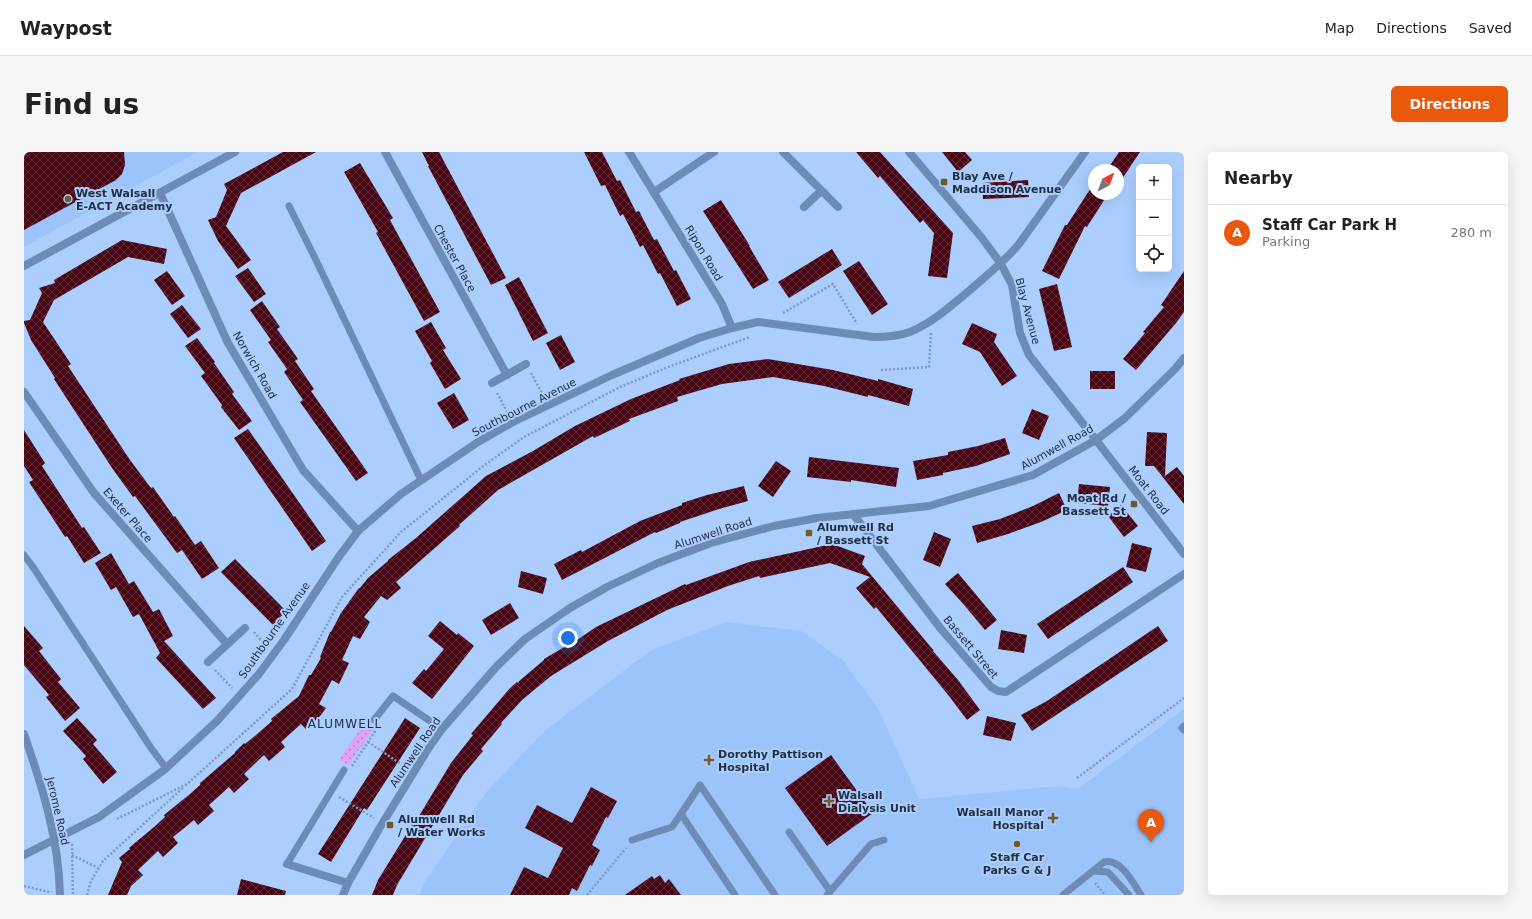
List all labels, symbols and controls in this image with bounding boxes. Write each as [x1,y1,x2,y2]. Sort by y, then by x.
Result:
text: Waypost [20,17,112,39]
text: Map [1325,20,1354,36]
text: Directions [1376,20,1447,36]
text: Saved [1469,20,1512,36]
button: Directions [1391,86,1508,122]
text: Find us [24,88,139,121]
north arrow [1088,164,1124,200]
map controls [1136,164,1172,272]
button: + [1136,164,1172,200]
text: Nearby [1224,168,1293,188]
place label: Blay Ave / Maddison Avenue [952,170,1062,196]
marker: Blay Ave / Maddison Avenue [939,177,949,187]
place label: West Walsall E-ACT Academy [76,187,172,213]
marker: West Walsall E-ACT Academy [63,194,73,204]
button: − [1136,200,1172,236]
text: Staff Car Park H [1262,216,1397,234]
street label: Chester Place [431,222,479,295]
street label: Ripon Road [682,223,725,283]
text: A [1232,225,1242,240]
text: 280 m [1450,225,1492,240]
text: Parking [1262,234,1310,249]
button: locate [1136,236,1172,272]
street label: Blay Avenue [1012,276,1043,346]
street label: Norwich Road [230,329,279,401]
street label: Southbourne Avenue [470,375,579,439]
street label: Alumwell Road [1019,422,1096,473]
street label: Moat Road [1126,463,1172,517]
street label: Exeter Place [100,485,155,546]
place label: Moat Rd / Bassett St [1062,492,1127,518]
marker: Moat Rd / Bassett St [1129,499,1139,509]
street label: Alumwell Road [673,515,754,552]
place label: Alumwell Rd / Bassett St [817,521,894,547]
marker: Alumwell Rd / Bassett St [804,528,814,538]
street label: Southbourne Avenue [236,579,313,681]
street label: Bassett Street [941,613,1001,682]
your location [558,628,578,648]
street label: Alumwell Road [387,715,444,790]
district label: ALUMWELL [308,717,382,731]
place label: Dorothy Pattison Hospital [718,748,823,774]
marker: Dorothy Pattison Hospital [703,754,715,766]
street label: Jerome Road [43,775,72,846]
place label: Walsall Dialysis Unit [838,789,916,815]
marker: Walsall Dialysis Unit [823,795,835,807]
place label: Walsall Manor Hospital [957,806,1045,832]
pin: A [1138,809,1164,842]
marker: Walsall Manor Hospital [1047,812,1059,824]
place label: Alumwell Rd / Water Works [398,813,486,839]
marker: Alumwell Rd / Water Works [385,820,395,830]
marker: Staff Car Parks G & J [1012,839,1022,849]
place label: Staff Car Parks G & J [983,851,1051,877]

